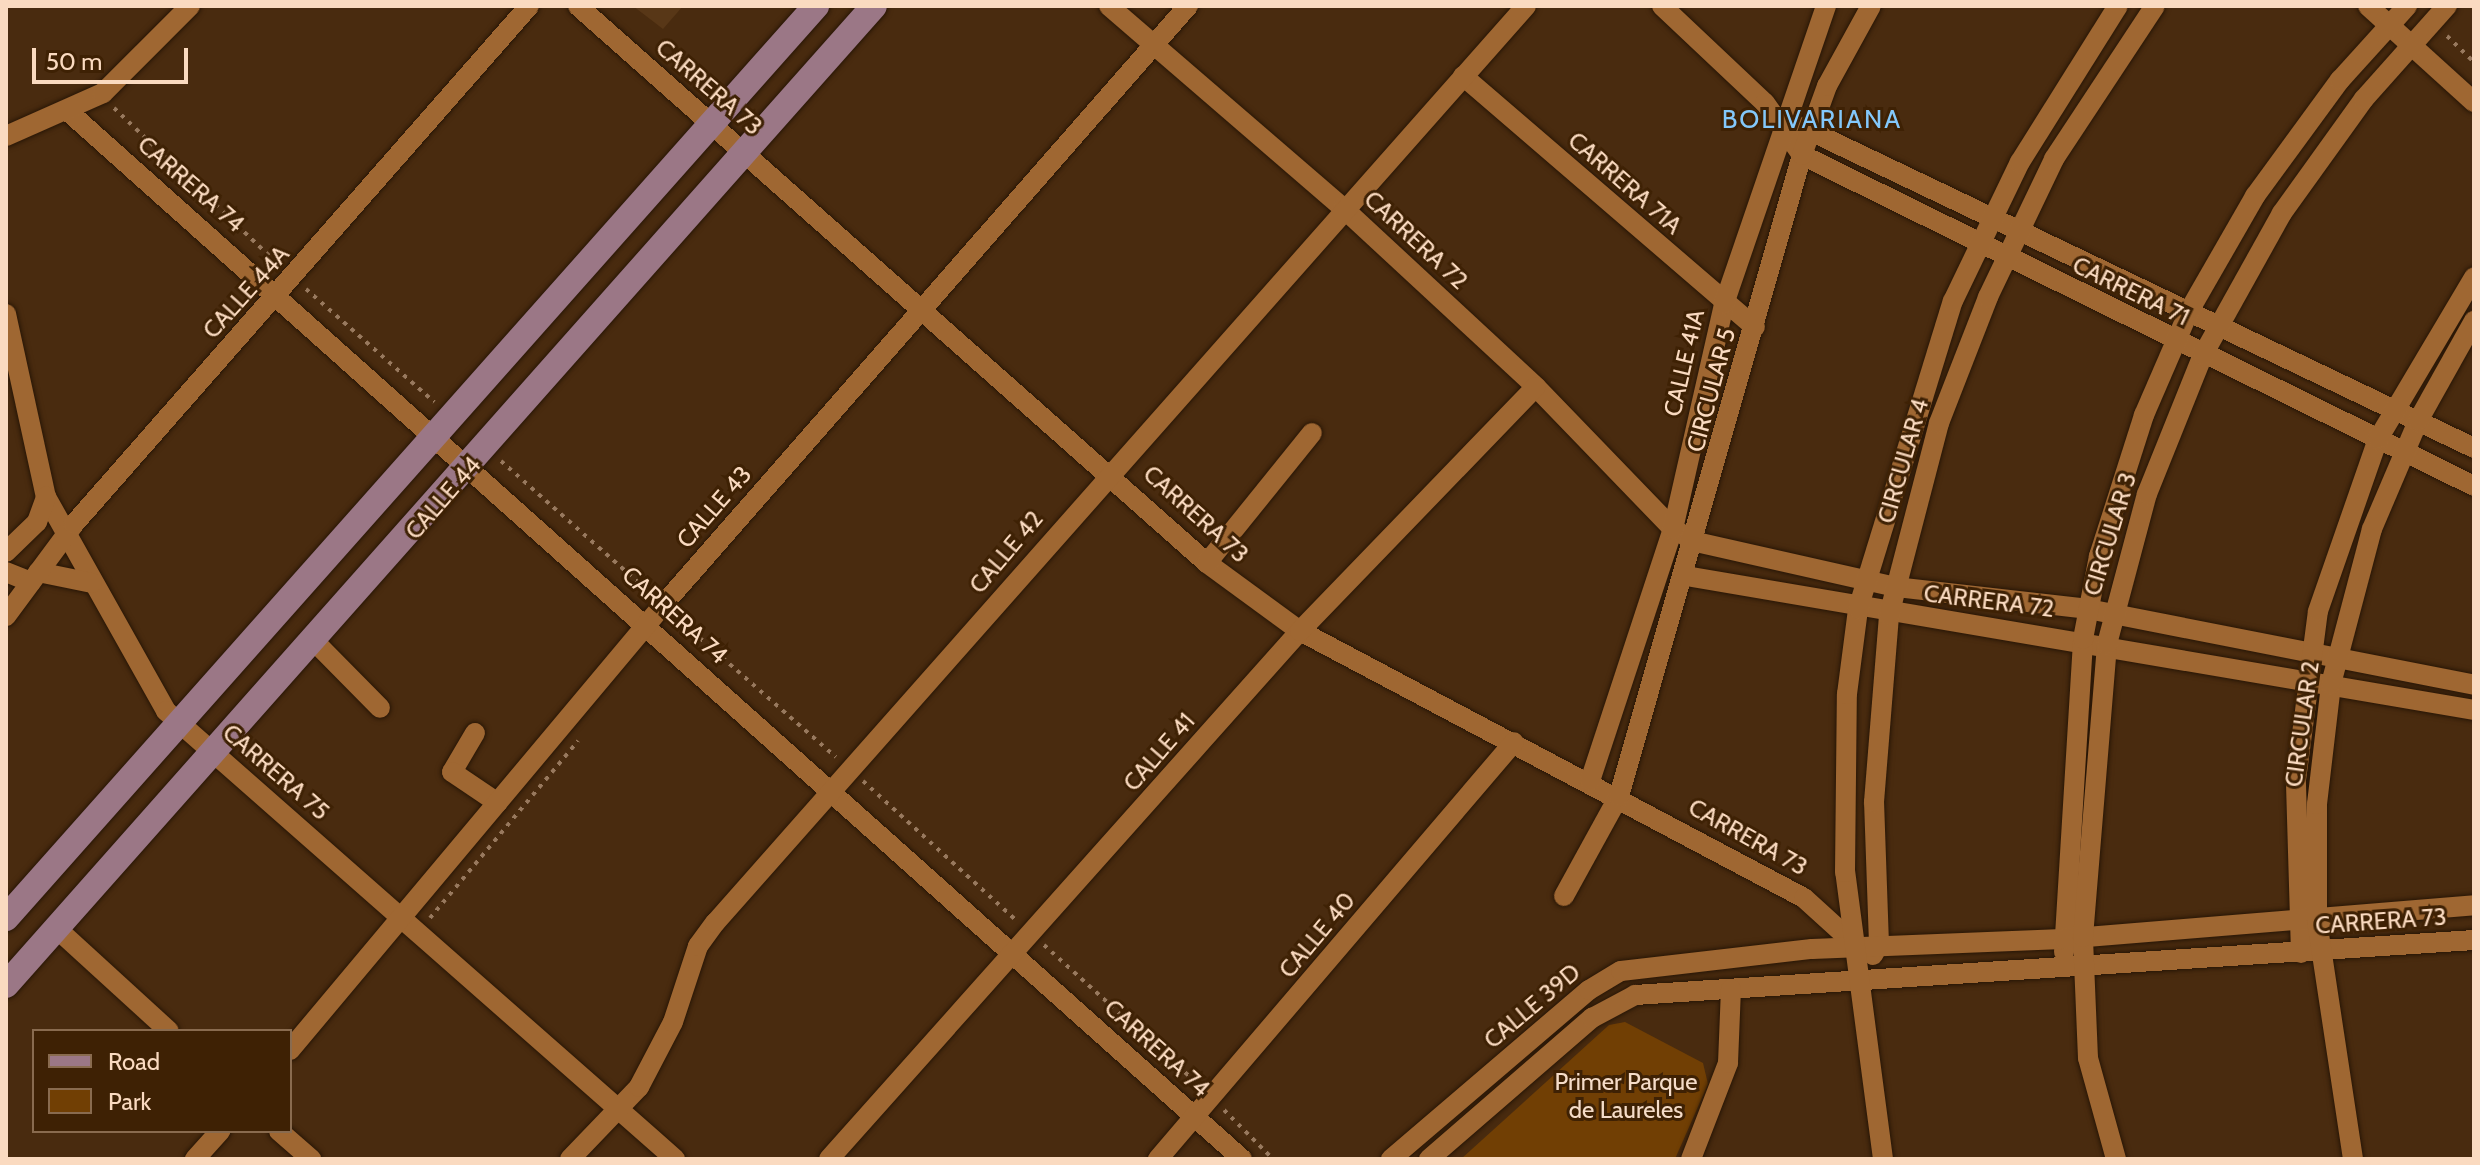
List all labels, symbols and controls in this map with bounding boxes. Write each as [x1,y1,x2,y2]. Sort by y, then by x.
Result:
scale bar [36,32,192,82]
street label: CARRERA 73 [650,33,768,141]
text: 50 m [46,47,102,76]
district label: BOLIVARIANA [1722,104,1902,136]
street label: CARRERA 71A [1562,126,1688,240]
street label: CARRERA 74 [132,130,250,238]
street label: CARRERA 72 [1358,185,1474,295]
street label: CALLE 44A [197,240,295,344]
street label: CARRERA 71 [2068,250,2194,332]
street label: CALLE 41A [1658,307,1710,419]
street label: CIRCULAR 5 [1681,325,1741,455]
street label: CIRCULAR 4 [1872,395,1934,527]
street label: CALLE 44 [399,451,487,545]
street label: CARRERA 73 [1137,459,1255,569]
street label: CALLE 43 [671,460,757,554]
street label: CIRCULAR 3 [2078,469,2142,599]
street label: CALLE 42 [963,505,1049,599]
street label: CARRERA 74 [616,560,734,670]
street label: CARRERA 72 [1922,579,2056,623]
street label: CIRCULAR 2 [2279,659,2325,789]
street label: CALLE 41 [1117,707,1201,797]
street label: CARRERA 75 [217,718,335,826]
street label: CARRERA 73 [1684,793,1812,881]
street label: CALLE 40 [1273,886,1361,984]
street label: CARRERA 73 [2314,902,2448,940]
street label: CALLE 39D [1478,958,1586,1054]
street label: CARRERA 74 [1098,993,1216,1103]
legend [32,1029,292,1133]
text: Road [108,1047,160,1076]
park label: Primer Parque de Laureles [1555,1068,1697,1124]
text: Park [108,1087,151,1116]

